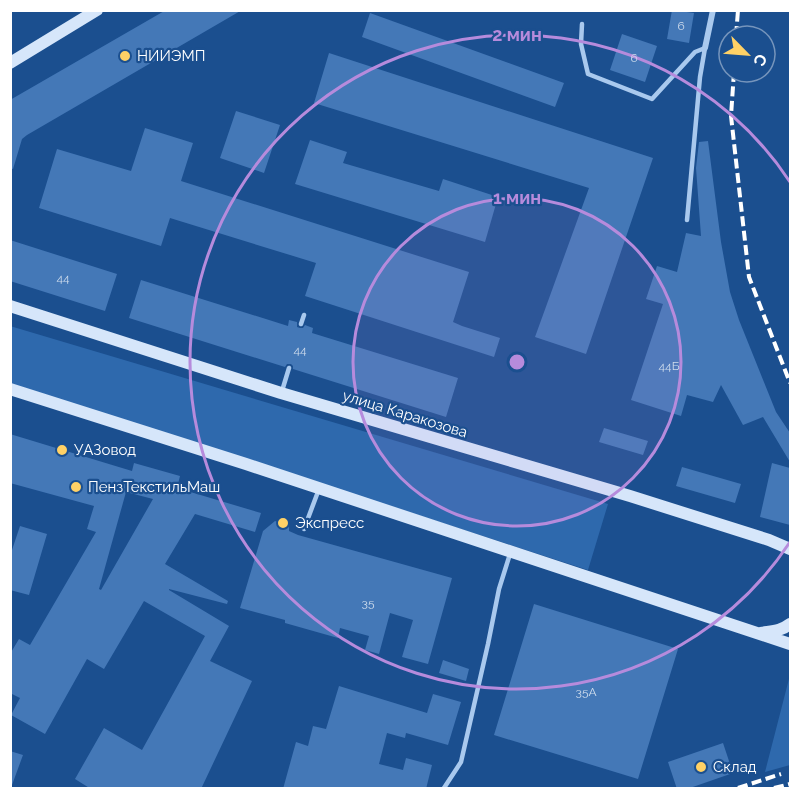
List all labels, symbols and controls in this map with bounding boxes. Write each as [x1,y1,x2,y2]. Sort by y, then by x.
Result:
house number: 6 [677,19,685,33]
text: 2 мин [492,24,542,45]
north arrow [717,24,777,84]
place label: НИИЭМП [137,47,205,65]
marker: НИИЭМП [118,49,132,63]
house number: 6 [630,51,638,65]
text: С [749,51,771,69]
text: 1 мин [493,187,541,208]
house number: 44 [56,271,70,285]
house number: 44 [293,343,307,357]
centre of rings [507,352,527,372]
house number: 44Б [659,359,680,373]
street label: улица Каракозова [340,386,470,442]
place label: УАЗовод [74,441,136,459]
marker: УАЗовод [55,443,69,457]
place label: ПензТекстильМаш [88,478,220,496]
marker: ПензТекстильМаш [69,480,83,494]
place label: Экспресс [295,514,364,532]
marker: Экспресс [276,516,290,530]
house number: 35 [362,596,375,610]
house number: 35А [575,685,597,699]
place label: Склад [713,758,757,776]
marker: Склад [694,760,708,774]

